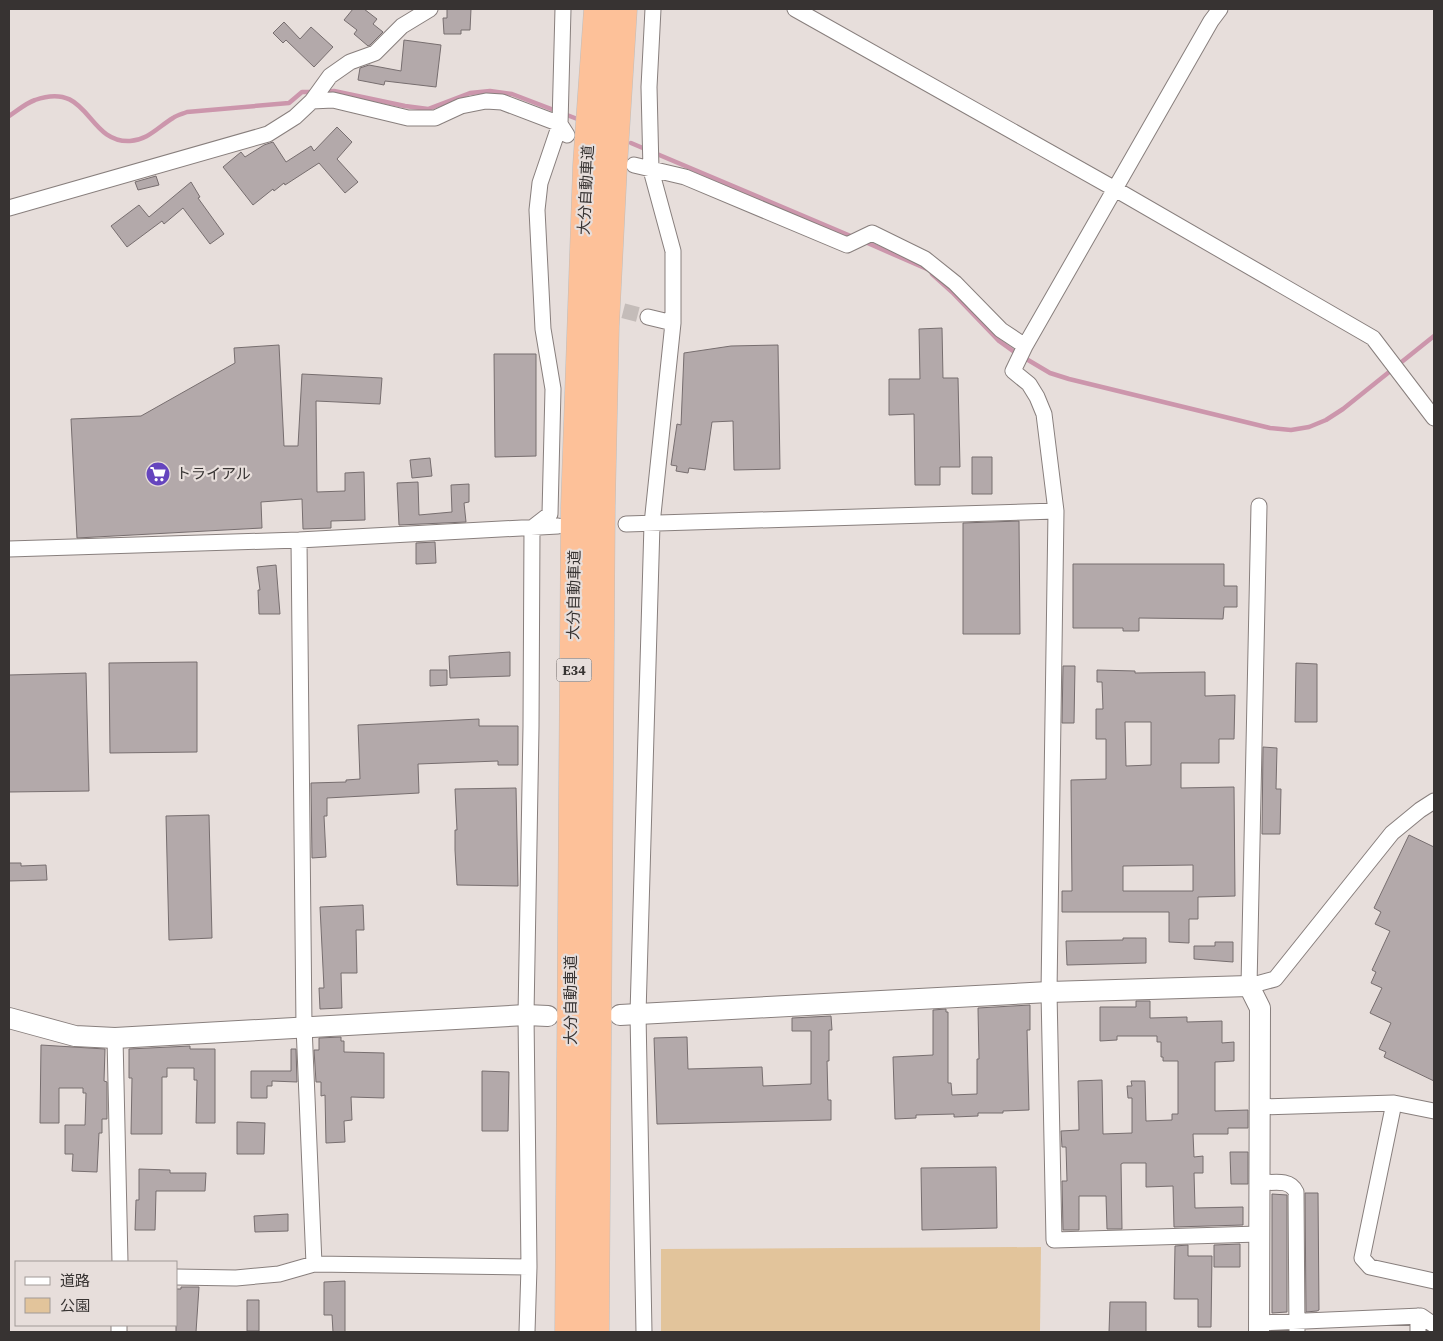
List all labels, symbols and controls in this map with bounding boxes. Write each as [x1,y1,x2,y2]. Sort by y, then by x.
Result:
street label: 大分自動車道 [573,144,598,235]
supermarket icon: トライアル [145,461,171,487]
place label: トライアル [176,463,251,484]
street label: 大分自動車道 [562,550,585,640]
road number: E34 [556,658,592,682]
street label: 大分自動車道 [560,955,581,1045]
legend [15,1261,178,1326]
text: 道路 [60,1270,90,1291]
text: 公園 [60,1295,90,1316]

